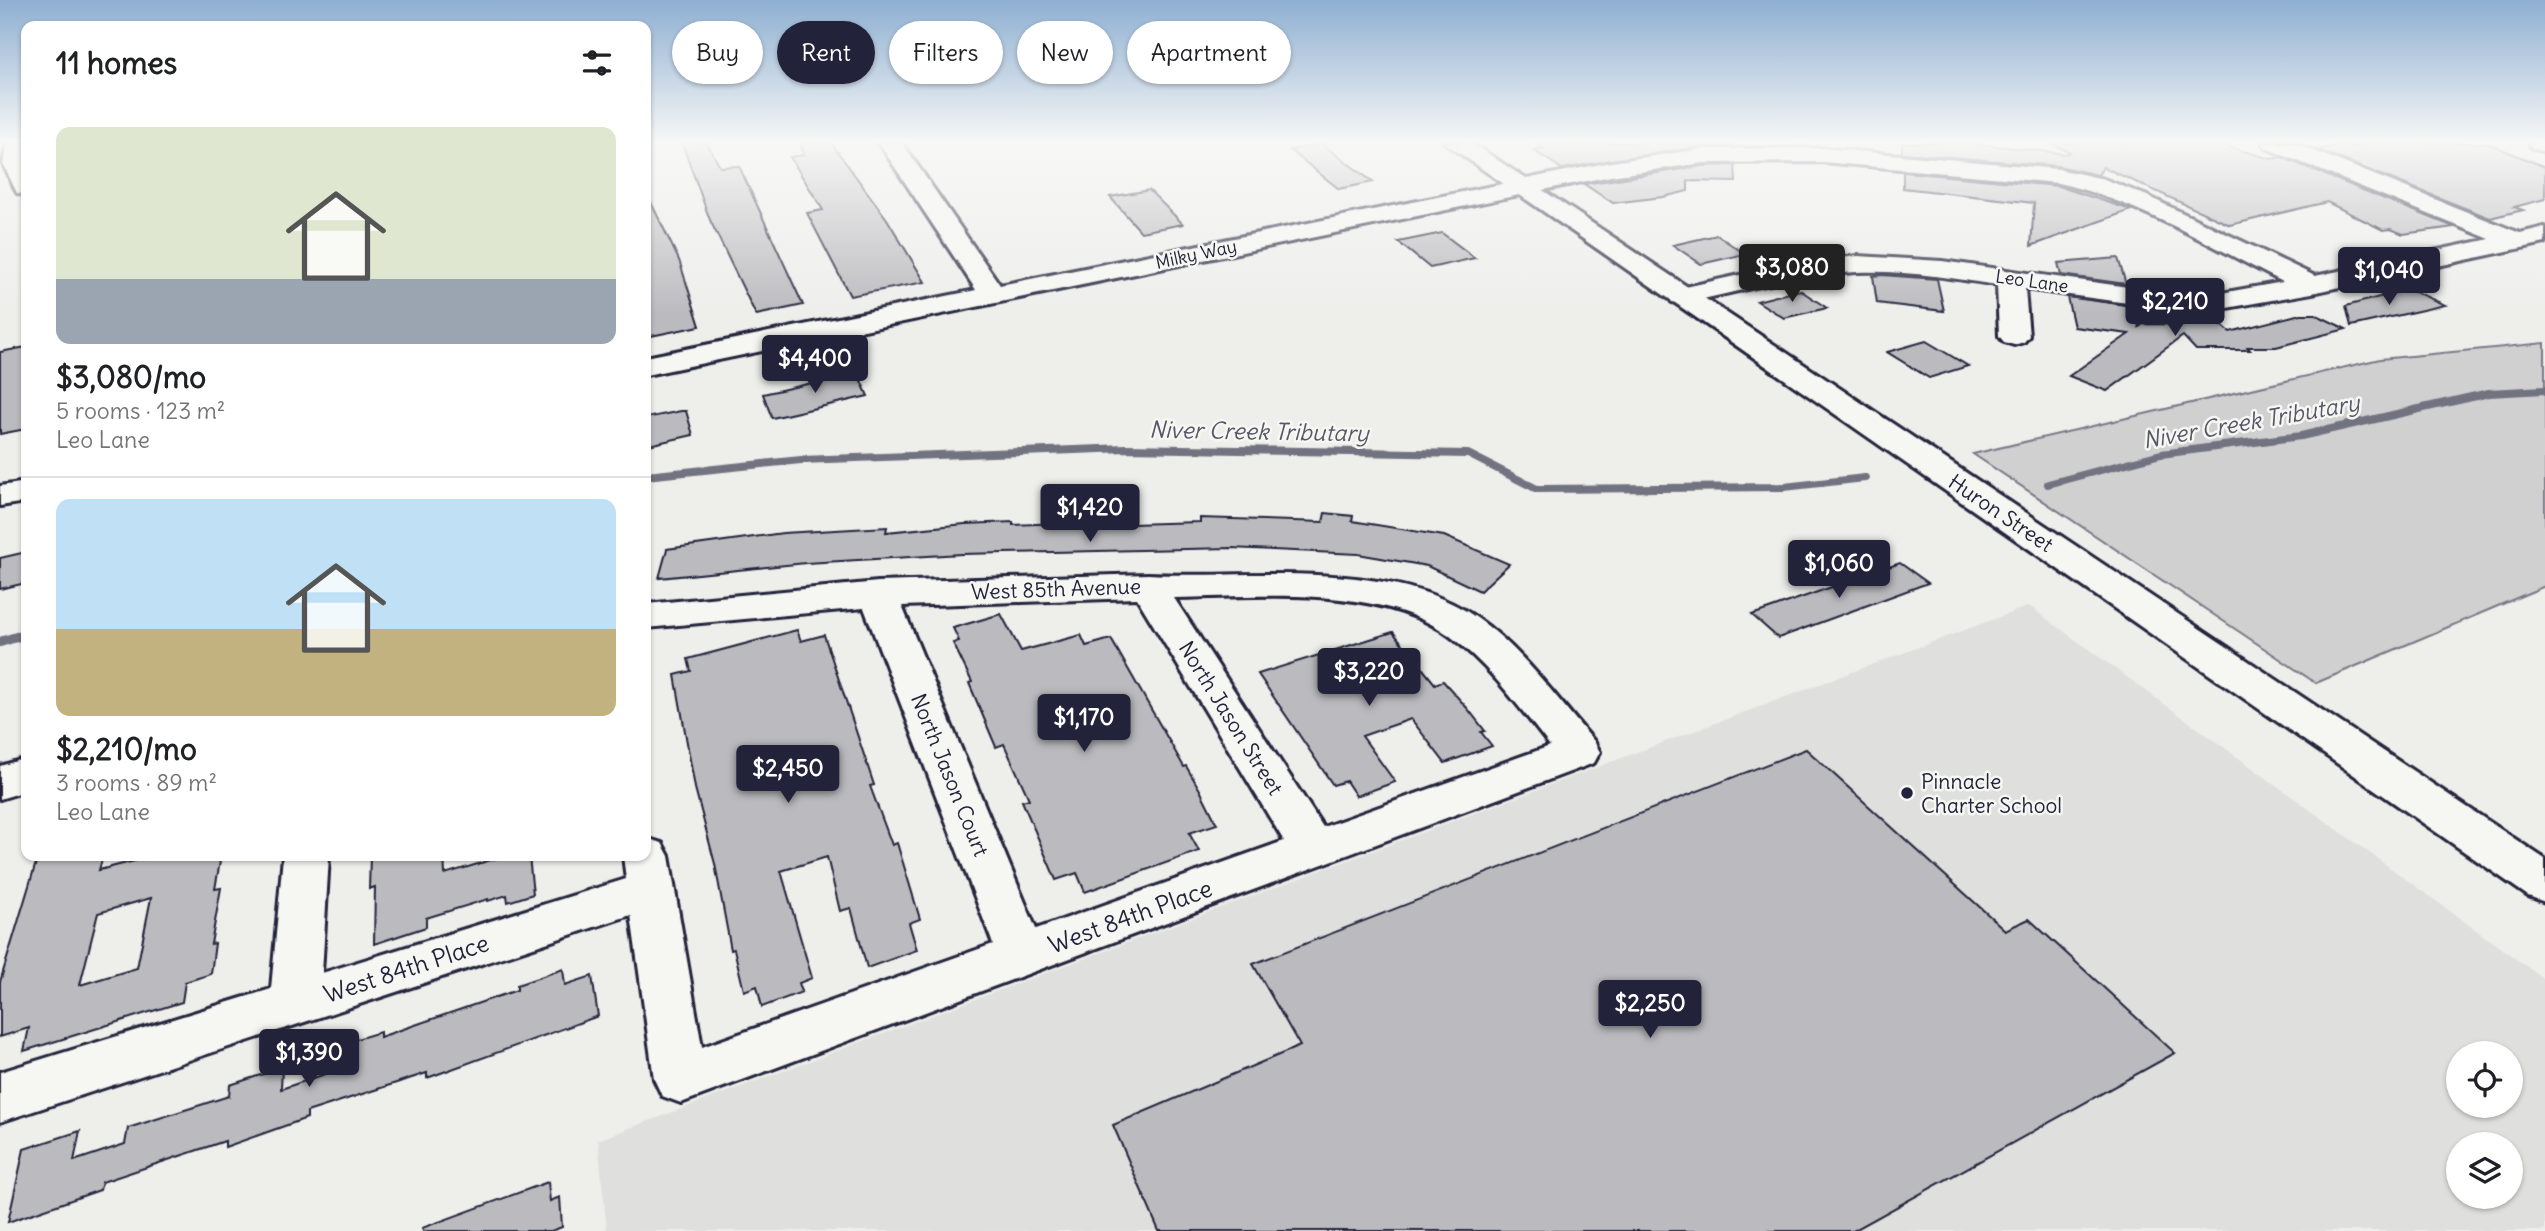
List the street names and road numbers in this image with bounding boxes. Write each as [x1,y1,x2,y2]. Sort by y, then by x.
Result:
street label: Milky Way [1153,234,1239,274]
street label: Leo Lane [1994,265,2070,297]
street label: Huron Street [1943,468,2059,558]
street label: West 85th Avenue [971,573,1141,605]
street label: North Jason Street [1173,636,1289,800]
street label: North Jason Court [905,690,995,860]
street label: West 84th Place [1044,872,1216,960]
street label: West 84th Place [320,927,492,1009]

